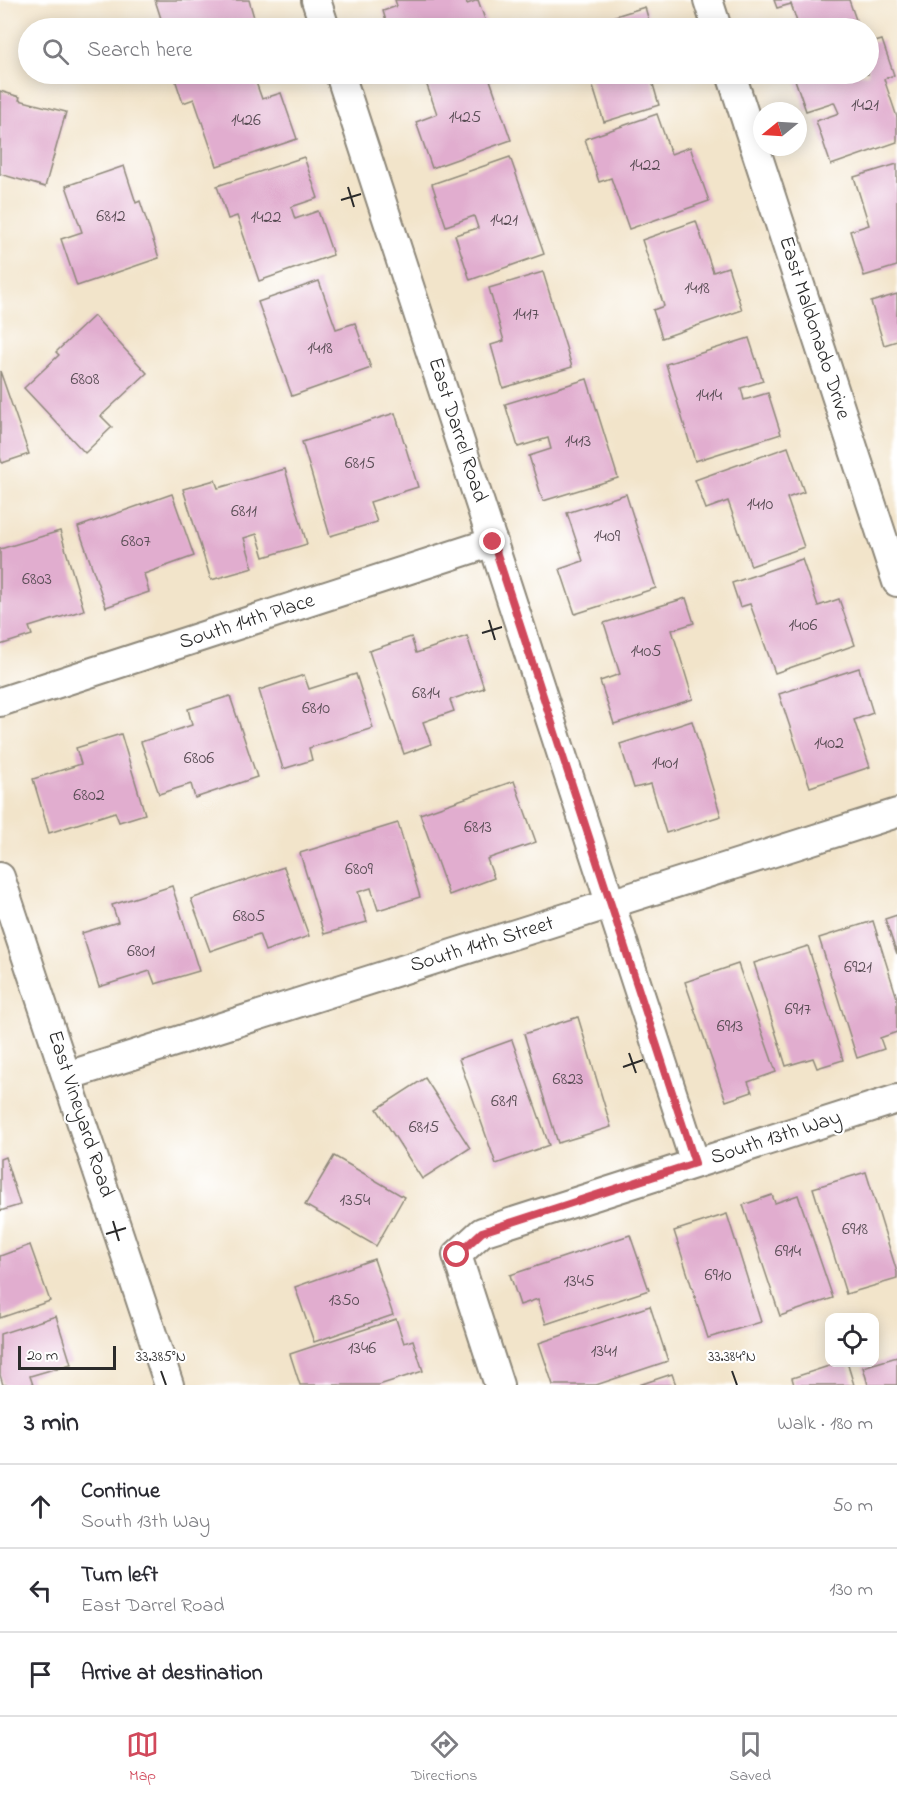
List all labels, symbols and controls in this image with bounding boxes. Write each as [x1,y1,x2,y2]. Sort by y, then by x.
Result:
search box [18,18,879,84]
icon: search [39,35,72,68]
text: Search here [87,35,192,67]
house number: 1421 [851,93,879,119]
north arrow [753,102,807,156]
house number: 1425 [449,105,481,131]
house number: 1426 [231,108,261,134]
house number: 1422 [629,153,661,179]
house number: 6812 [96,204,126,230]
house number: 1422 [250,205,282,231]
house number: 1421 [490,208,518,234]
street label: East Maldonado Drive [770,233,858,424]
house number: 1418 [684,276,710,302]
house number: 1417 [513,302,540,328]
house number: 1418 [307,336,333,362]
street label: East Darrel Road [419,354,495,506]
house number: 6808 [70,367,100,393]
house number: 1414 [696,383,723,409]
house number: 1413 [565,429,591,455]
house number: 6815 [345,451,375,477]
house number: 1410 [747,492,774,518]
house number: 6811 [231,499,257,525]
house number: 1409 [594,524,621,550]
route end [479,528,505,554]
house number: 6807 [121,529,152,555]
house number: 6803 [22,567,52,593]
street label: South 14th Place [175,586,319,658]
house number: 1406 [789,613,817,639]
house number: 1405 [630,639,662,665]
house number: 6814 [412,681,440,707]
house number: 6810 [302,696,330,722]
house number: 1402 [814,731,844,757]
house number: 6806 [184,746,214,772]
house number: 1401 [652,751,679,777]
house number: 6802 [73,783,105,809]
house number: 6813 [464,815,492,841]
house number: 6809 [345,857,374,883]
house number: 6805 [233,904,265,930]
street label: South 14th Street [406,909,558,981]
house number: 6801 [127,939,155,965]
house number: 6921 [844,955,872,981]
house number: 6917 [785,997,812,1023]
house number: 6913 [717,1014,743,1040]
street label: East Vineyard Road [37,1027,121,1202]
house number: 6823 [552,1067,584,1093]
house number: 6819 [491,1089,517,1115]
street label: South 13th Way [707,1103,846,1175]
house number: 6815 [409,1115,439,1141]
house number: 1354 [340,1188,371,1214]
house number: 6918 [842,1217,868,1243]
house number: 6914 [775,1239,802,1265]
route start [443,1241,469,1267]
house number: 6910 [705,1263,732,1289]
house number: 1345 [564,1269,594,1295]
house number: 1350 [328,1288,360,1314]
map controls [825,1313,879,1367]
button: locate [825,1313,879,1367]
house number: 1346 [348,1336,376,1362]
house number: 1341 [591,1339,617,1365]
scale bar [18,1343,116,1370]
text: 20 m [27,1344,58,1368]
text: 33.385°N [136,1346,186,1368]
text: 33.384°N [708,1346,756,1368]
text: 3 min [24,1405,79,1443]
text: Walk · 180 m [777,1410,873,1439]
text: Continue [81,1476,160,1508]
icon: ahead [24,1490,57,1523]
text: 50 m [832,1492,873,1521]
text: South 13th Way [81,1508,210,1537]
text: Turn left [81,1560,158,1592]
icon: left [24,1574,57,1607]
text: 130 m [829,1576,873,1605]
text: East Darrel Road [81,1592,225,1621]
icon: arrive [24,1658,57,1691]
text: Arrive at destination [81,1658,263,1690]
tab: Map [126,1728,159,1788]
tab: Directions [411,1728,477,1788]
tab: Saved [729,1728,771,1788]

